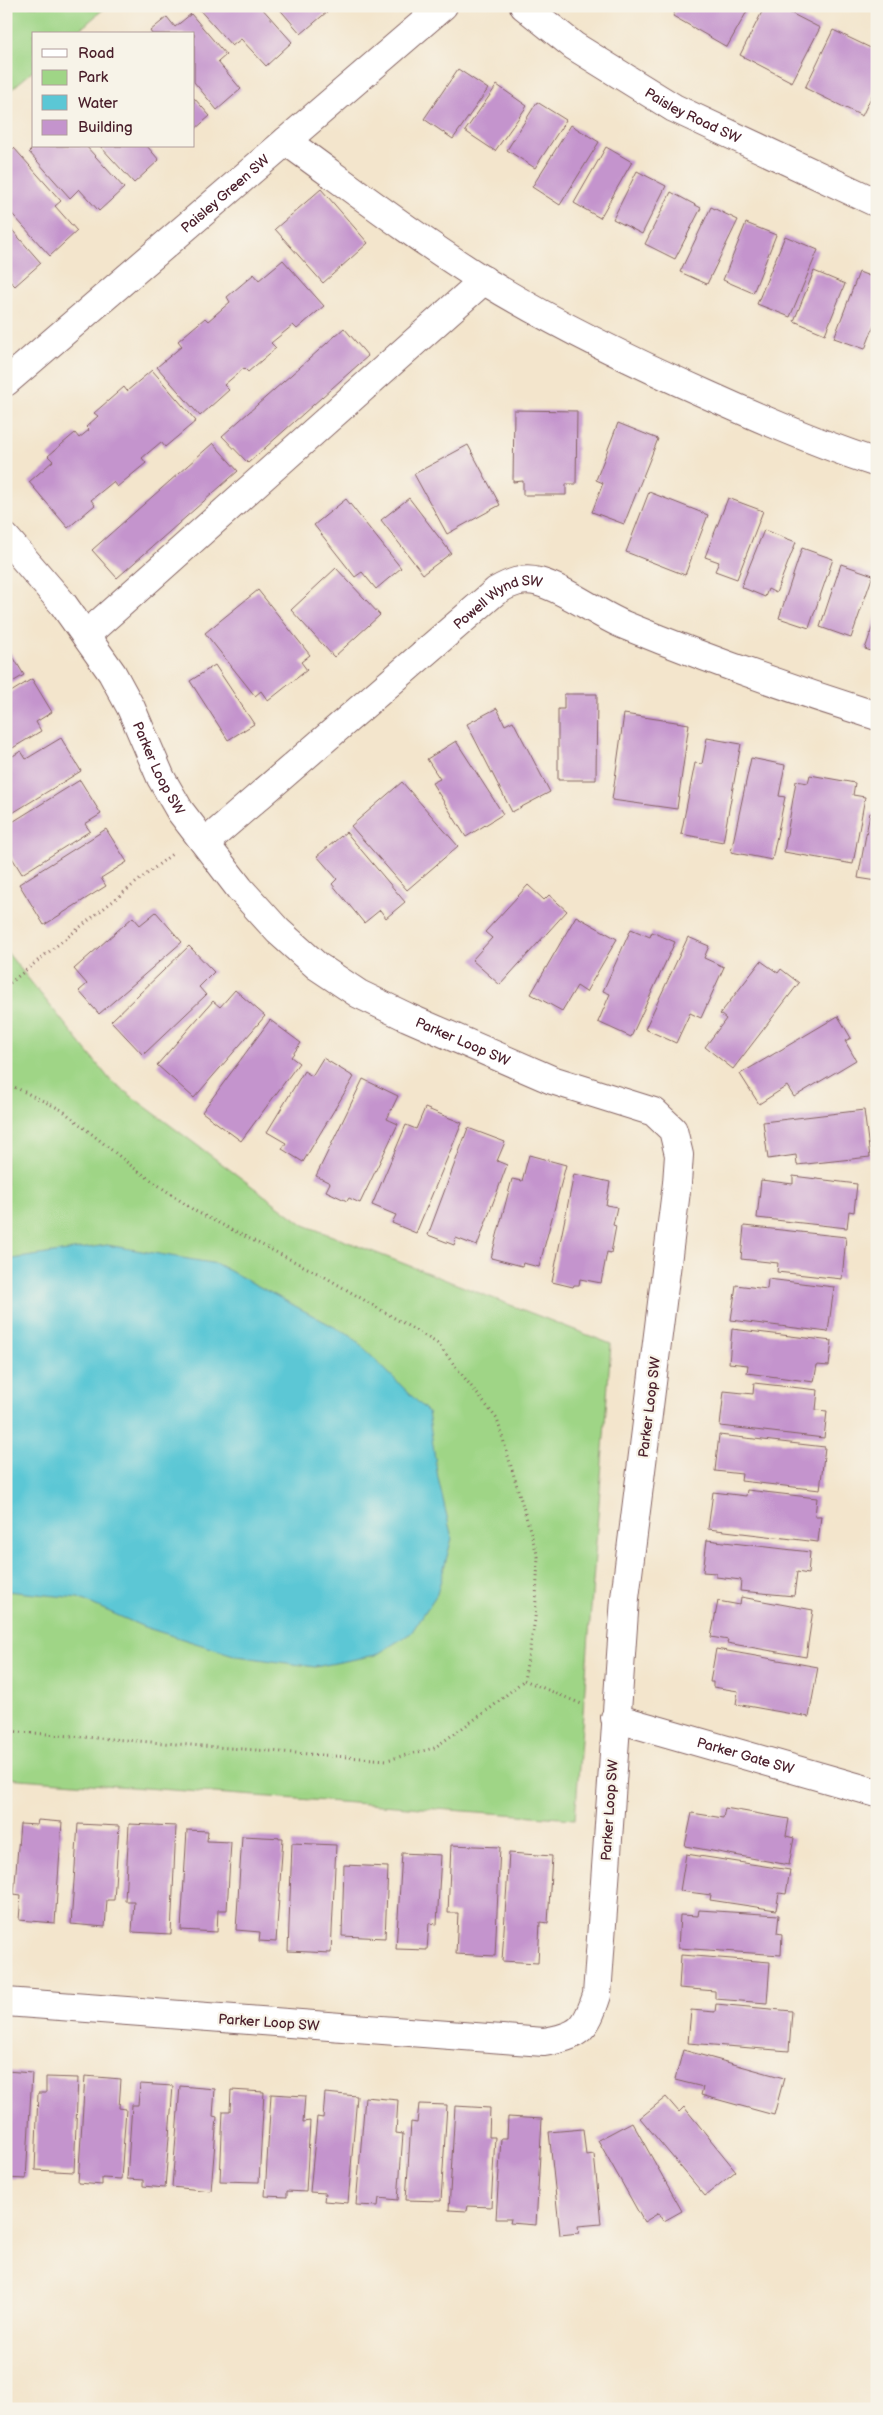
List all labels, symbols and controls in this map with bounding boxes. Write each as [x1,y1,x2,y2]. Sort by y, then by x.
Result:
legend [32,32,195,148]
text: Road [78,44,114,63]
text: Park [78,68,109,87]
street label: Paisley Road SW [642,84,744,147]
text: Water [78,94,118,113]
text: Building [78,118,133,137]
street label: Paisley Green SW [178,151,273,237]
street label: Powell Wynd SW [450,572,545,633]
street label: Parker Loop SW [129,719,188,818]
street label: Parker Loop SW [413,1014,513,1070]
street label: Parker Loop SW [635,1355,664,1458]
street label: Parker Gate SW [695,1734,796,1778]
street label: Parker Loop SW [597,1759,622,1861]
street label: Parker Loop SW [218,2010,320,2035]

